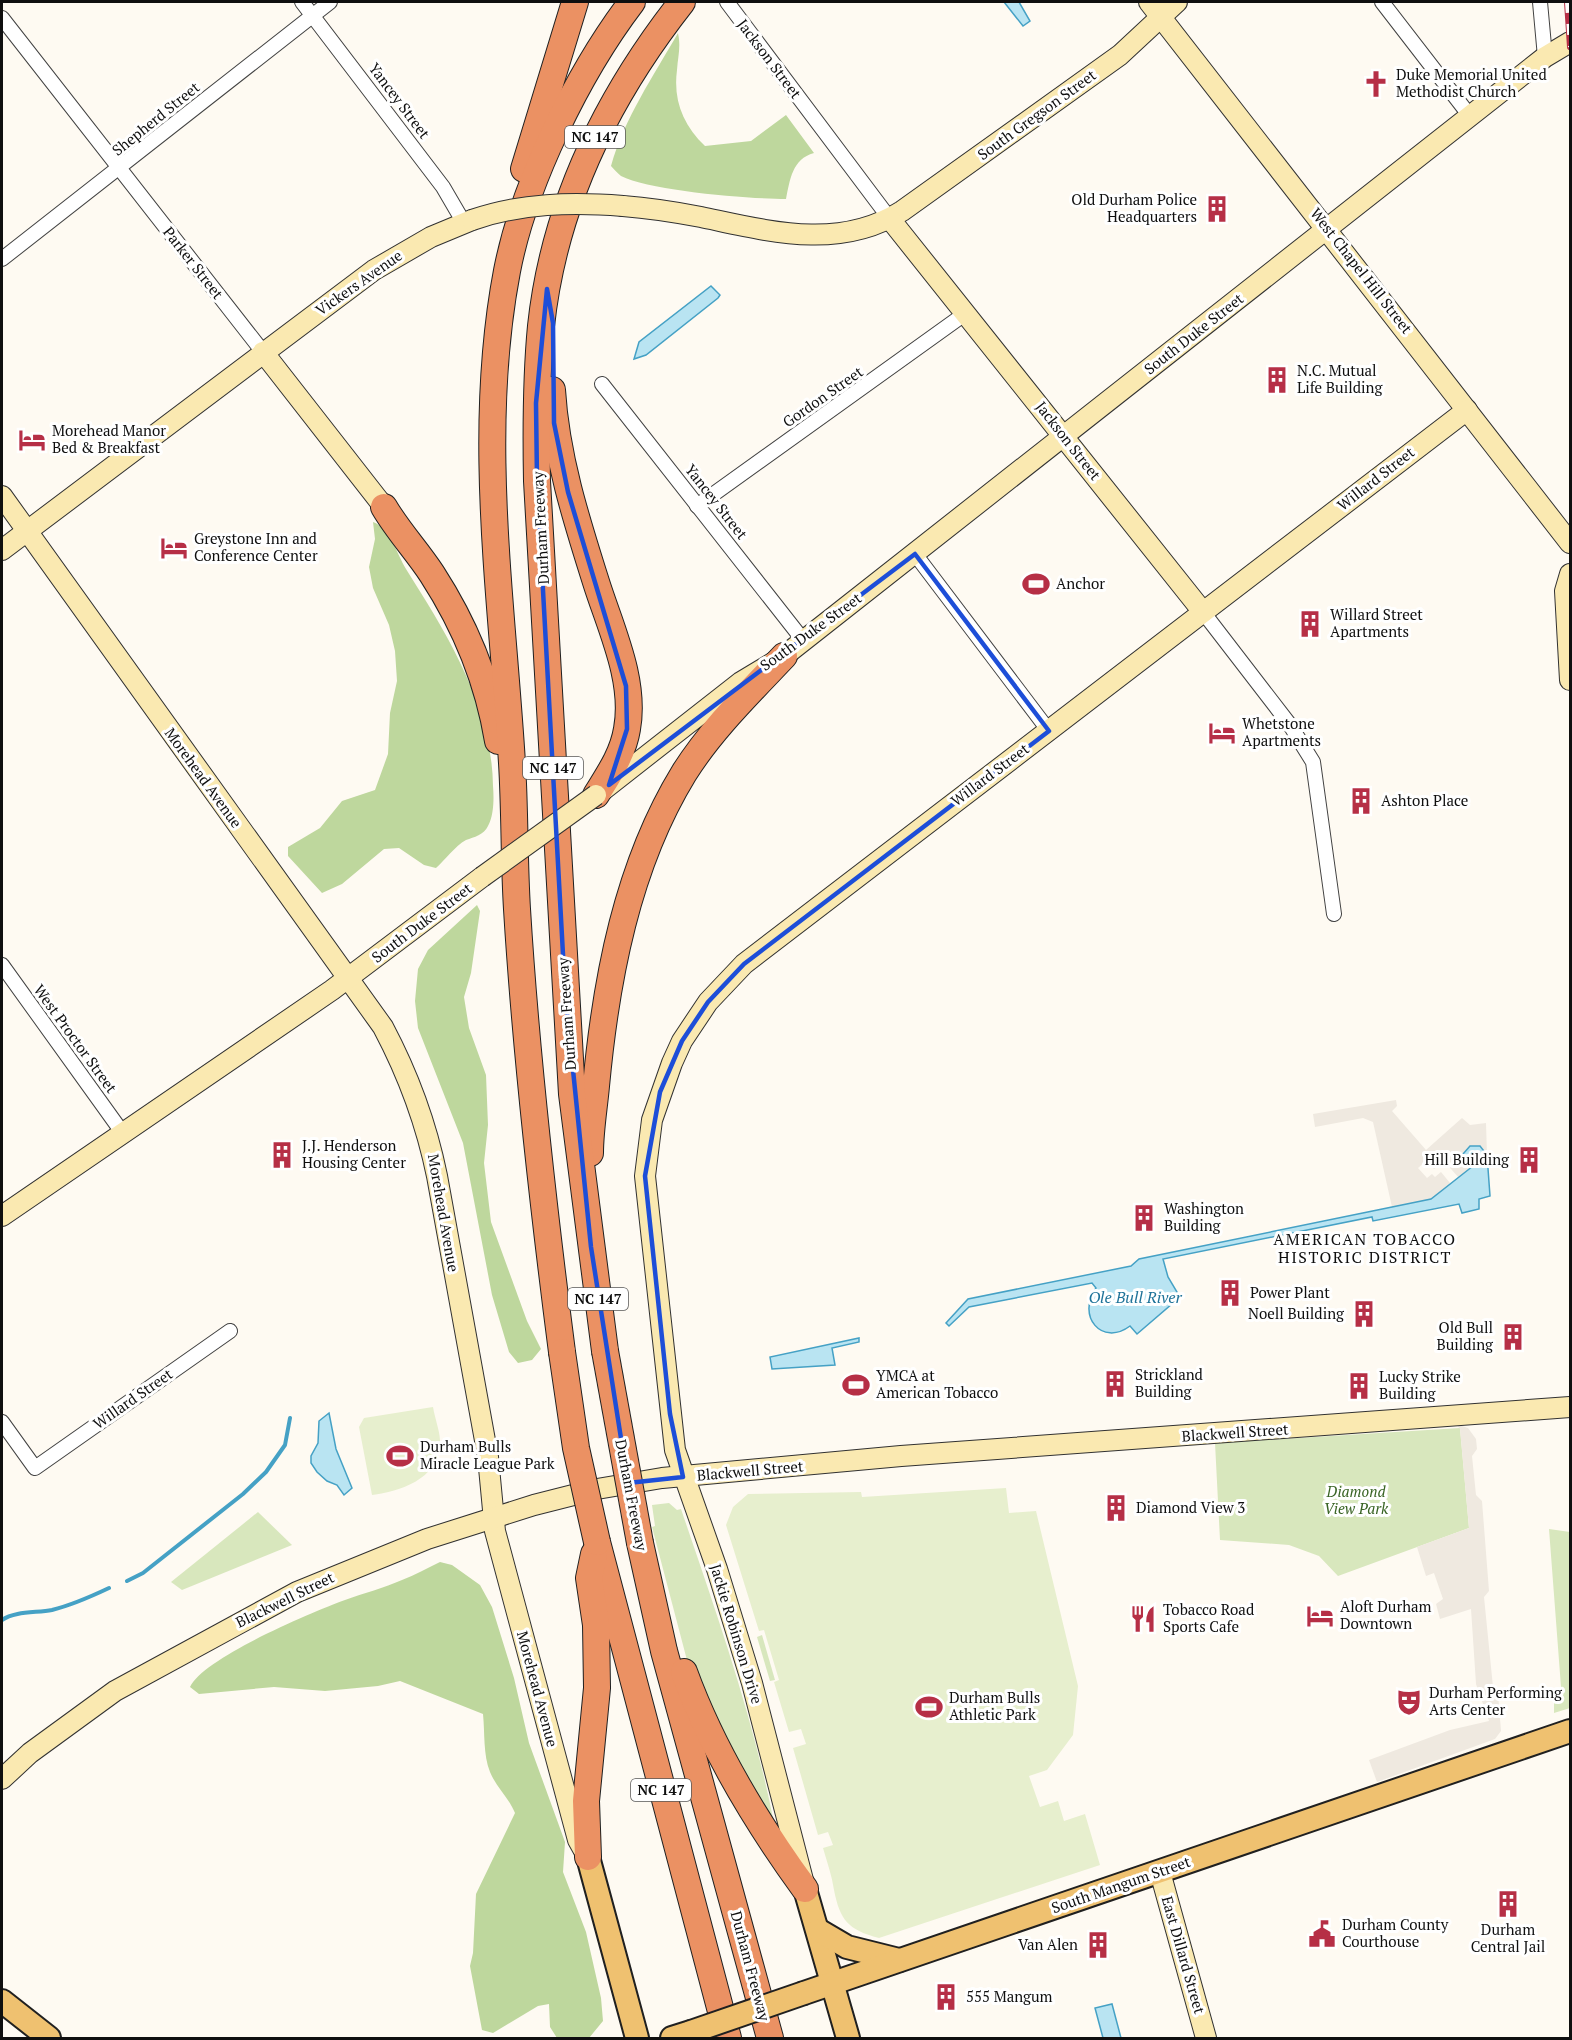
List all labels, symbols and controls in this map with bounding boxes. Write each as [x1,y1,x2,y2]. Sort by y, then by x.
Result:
street label: Jackson Street [733,15,807,103]
street label: Yancey Street [365,58,435,143]
street label: South Gregson Street [973,64,1100,164]
place label: Duke Memorial United Methodist Church [1396,64,1547,101]
church icon: Duke Memorial United Methodist Church [1361,69,1391,99]
street label: Shepherd Street [108,77,204,160]
road number: NC 147 [565,126,625,148]
place label: Old Durham Police Headquarters [1071,189,1197,226]
building icon: Old Durham Police Headquarters [1202,194,1232,224]
street label: West Chapel Hill Street [1306,203,1418,338]
street label: Parker Street [159,222,229,303]
street label: Vickers Avenue [311,245,406,320]
street label: South Duke Street [1140,288,1248,378]
place label: N.C. Mutual Life Building [1297,360,1383,397]
street label: Gordon Street [778,361,867,431]
building icon: N.C. Mutual Life Building [1262,365,1292,395]
street label: Jackson Street [1032,397,1106,484]
place label: Morehead Manor Bed & Breakfast [52,420,166,457]
hotel icon: Morehead Manor Bed & Breakfast [17,425,47,455]
street label: Willard Street [1333,441,1418,515]
street label: Yancey Street [681,460,753,543]
street label: Durham Freeway [527,471,553,585]
place label: Greystone Inn and Conference Center [194,528,318,565]
hotel icon: Greystone Inn and Conference Center [159,533,189,563]
sports icon: Anchor [1021,569,1051,599]
place label: Anchor [1056,573,1105,593]
street label: South Duke Street [756,587,866,675]
place label: Willard Street Apartments [1330,604,1423,641]
building icon: Willard Street Apartments [1295,609,1325,639]
place label: Whetstone Apartments [1242,713,1321,750]
hotel icon: Whetstone Apartments [1207,718,1237,748]
street label: Morehead Avenue [161,723,247,832]
street label: Willard Street [946,738,1033,810]
road number: NC 147 [523,757,583,779]
building icon: Ashton Place [1346,786,1376,816]
place label: Ashton Place [1381,790,1468,810]
street label: South Duke Street [367,878,476,967]
street label: Durham Freeway [552,957,580,1071]
street label: West Proctor Street [30,980,122,1097]
place label: J.J. Henderson Housing Center [302,1135,406,1172]
building icon: J.J. Henderson Housing Center [267,1140,297,1170]
building icon: Hill Building [1514,1145,1544,1175]
place label: Hill Building [1424,1149,1510,1169]
street label: Morehead Avenue [424,1152,464,1273]
place label: Washington Building [1164,1198,1244,1235]
building icon: Washington Building [1129,1203,1159,1233]
district label: AMERICAN TOBACCO HISTORIC DISTRICT [1273,1228,1457,1268]
building icon: Power Plant [1215,1278,1245,1308]
place label: Power Plant [1250,1282,1330,1302]
water label: Ole Bull River [1088,1286,1182,1308]
road number: NC 147 [568,1288,628,1310]
building icon: Noell Building [1349,1299,1379,1329]
place label: Noell Building [1248,1303,1345,1323]
place label: Old Bull Building [1436,1317,1494,1354]
building icon: Old Bull Building [1498,1322,1528,1352]
street label: Willard Street [89,1363,177,1433]
place label: Strickland Building [1135,1364,1203,1401]
place label: YMCA at American Tobacco [876,1365,998,1402]
place label: Lucky Strike Building [1379,1366,1461,1403]
building icon: Strickland Building [1100,1369,1130,1399]
sports icon: YMCA at American Tobacco [841,1370,871,1400]
building icon: Lucky Strike Building [1344,1371,1374,1401]
street label: Blackwell Street [1181,1418,1289,1446]
place label: Durham Bulls Miracle League Park [420,1436,555,1473]
street label: Durham Freeway [611,1437,653,1553]
sports icon: Durham Bulls Miracle League Park [385,1441,415,1471]
street label: Blackwell Street [696,1455,805,1485]
park label: Diamond View Park [1324,1481,1389,1518]
building icon: Diamond View 3 [1101,1493,1131,1523]
place label: Diamond View 3 [1136,1497,1245,1517]
street label: Jackie Robinson Drive [706,1561,768,1706]
street label: Blackwell Street [232,1566,337,1632]
place label: Aloft Durham Downtown [1340,1596,1432,1633]
place label: Tobacco Road Sports Cafe [1163,1599,1254,1636]
hotel icon: Aloft Durham Downtown [1305,1601,1335,1631]
restaurant icon: Tobacco Road Sports Cafe [1128,1604,1158,1634]
street label: Morehead Avenue [513,1629,563,1749]
place label: Durham Performing Arts Center [1429,1682,1563,1719]
place label: Durham Bulls Athletic Park [949,1687,1040,1724]
theatre icon: Durham Performing Arts Center [1394,1687,1424,1717]
sports icon: Durham Bulls Athletic Park [914,1692,944,1722]
road number: NC 147 [631,1779,691,1801]
street label: South Mangum Street [1049,1851,1193,1917]
building icon: Durham Central Jail [1493,1889,1523,1919]
street label: East Dillard Street [1158,1894,1210,2016]
street label: Durham Freeway [727,1909,775,2023]
place label: Durham County Courthouse [1342,1914,1449,1951]
public building icon: Durham County Courthouse [1307,1919,1337,1949]
place label: Durham Central Jail [1471,1919,1545,1956]
building icon: Van Alen [1083,1930,1113,1960]
place label: Van Alen [1018,1934,1078,1954]
building icon: 555 Mangum [931,1982,961,2012]
place label: 555 Mangum [966,1986,1053,2006]

